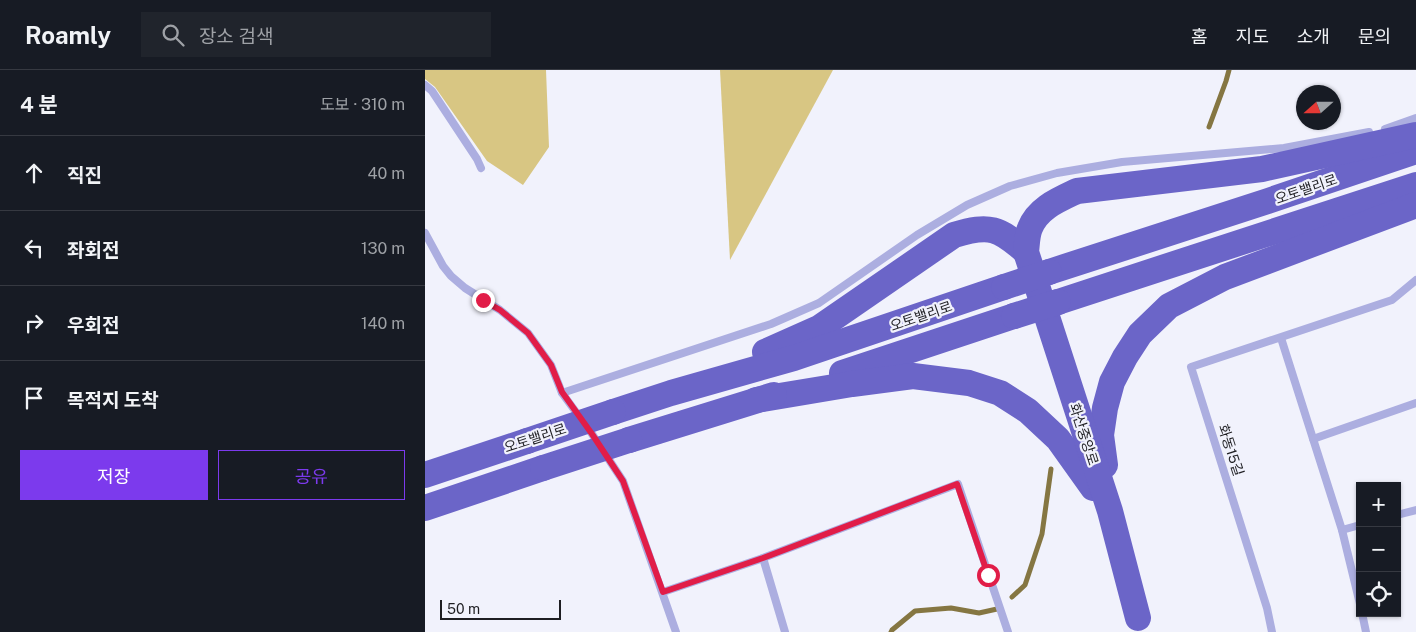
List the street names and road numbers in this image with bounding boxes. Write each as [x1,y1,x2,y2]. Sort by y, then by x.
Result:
street label: 오토밸리로 [1273,171,1339,207]
street label: 오토밸리로 [888,298,954,334]
street label: 화산중앙로 [1066,401,1102,467]
street label: 오토밸리로 [502,420,568,456]
street label: 화동15길 [1215,422,1247,478]

